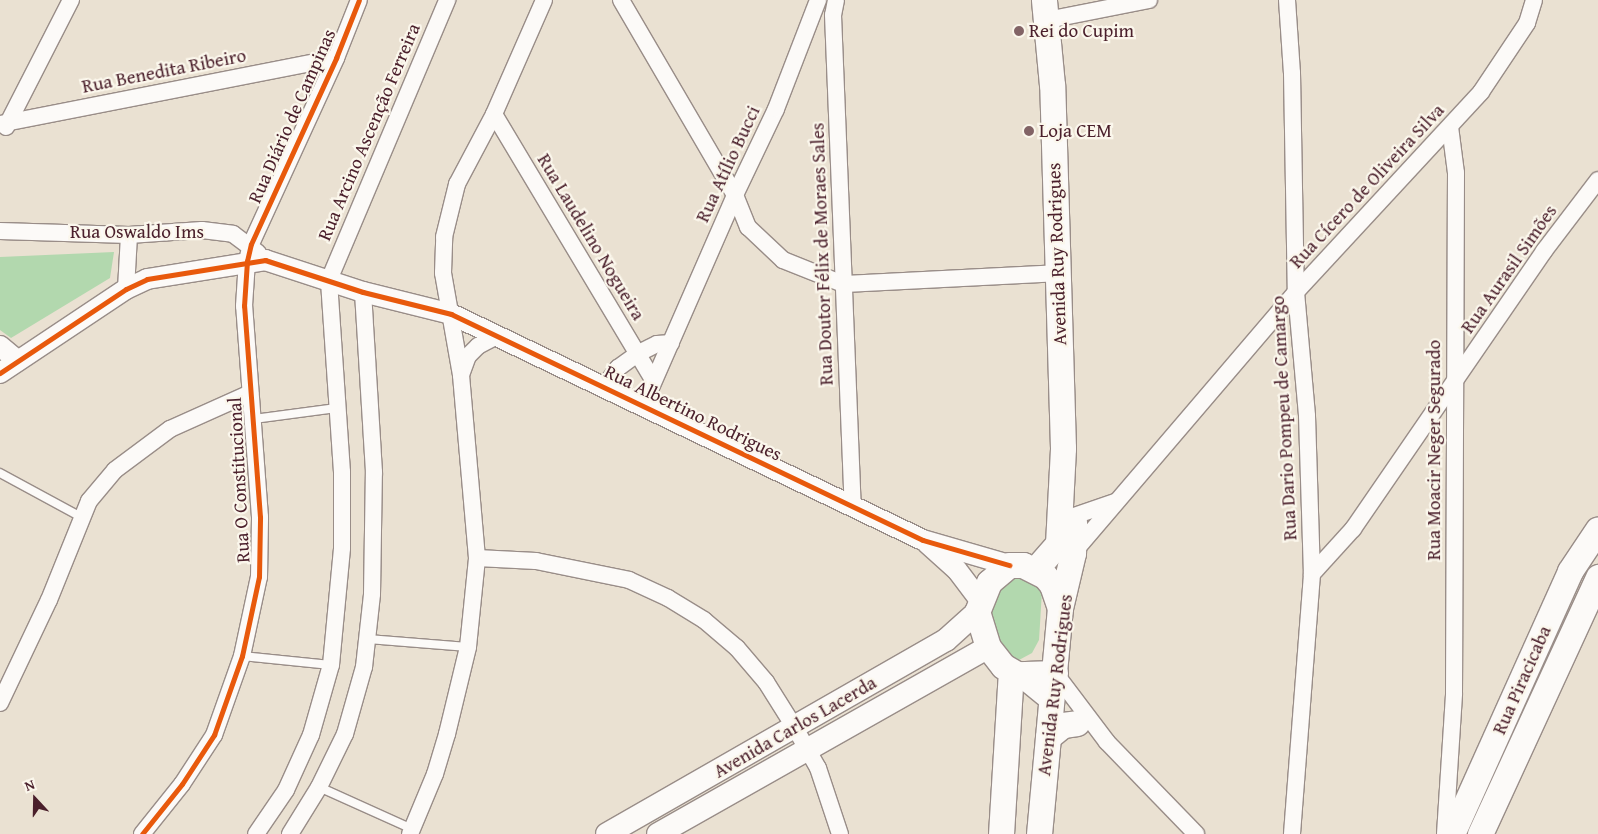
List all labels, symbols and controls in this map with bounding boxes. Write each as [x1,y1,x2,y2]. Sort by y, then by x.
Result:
street label: Rua Arcino Ascenção Ferreira [313,20,425,244]
place label: Rei do Cupim [1029,20,1134,42]
street label: Rua Diário de Campinas [243,25,341,207]
marker: Rei do Cupim [1013,25,1025,37]
street label: Rua Benedita Ribeiro [80,44,248,98]
street label: Rua Cícero de Oliveira Silva [1285,99,1449,273]
street label: Rua Atílio Bucci [691,102,765,226]
place label: Loja CEM [1039,120,1112,142]
street label: Rua Doutor Félix de Moraes Sales [806,122,838,386]
marker: Loja CEM [1023,125,1035,137]
street label: Rua Laudelino Nogueira [532,150,650,324]
street label: Avenida Ruy Rodrigues [1042,162,1072,346]
street label: Rua Aurasil Simões [1456,200,1562,338]
street label: Rua Oswaldo Ims [70,221,204,243]
street label: Rua Dario Pompeu de Camargo [1266,295,1302,541]
street label: Rua Moacir Neger Segurado [1423,340,1445,560]
street label: Rua Albertino Rodrigues [601,360,785,466]
street label: Rua O Constitucional [223,397,255,563]
street label: Avenida Ruy Rodrigues [1033,593,1077,777]
street label: Rua Piracicaba [1488,622,1556,738]
street label: Avenida Carlos Lacerda [710,671,880,783]
north arrow [10,774,60,824]
text: N [22,774,38,796]

